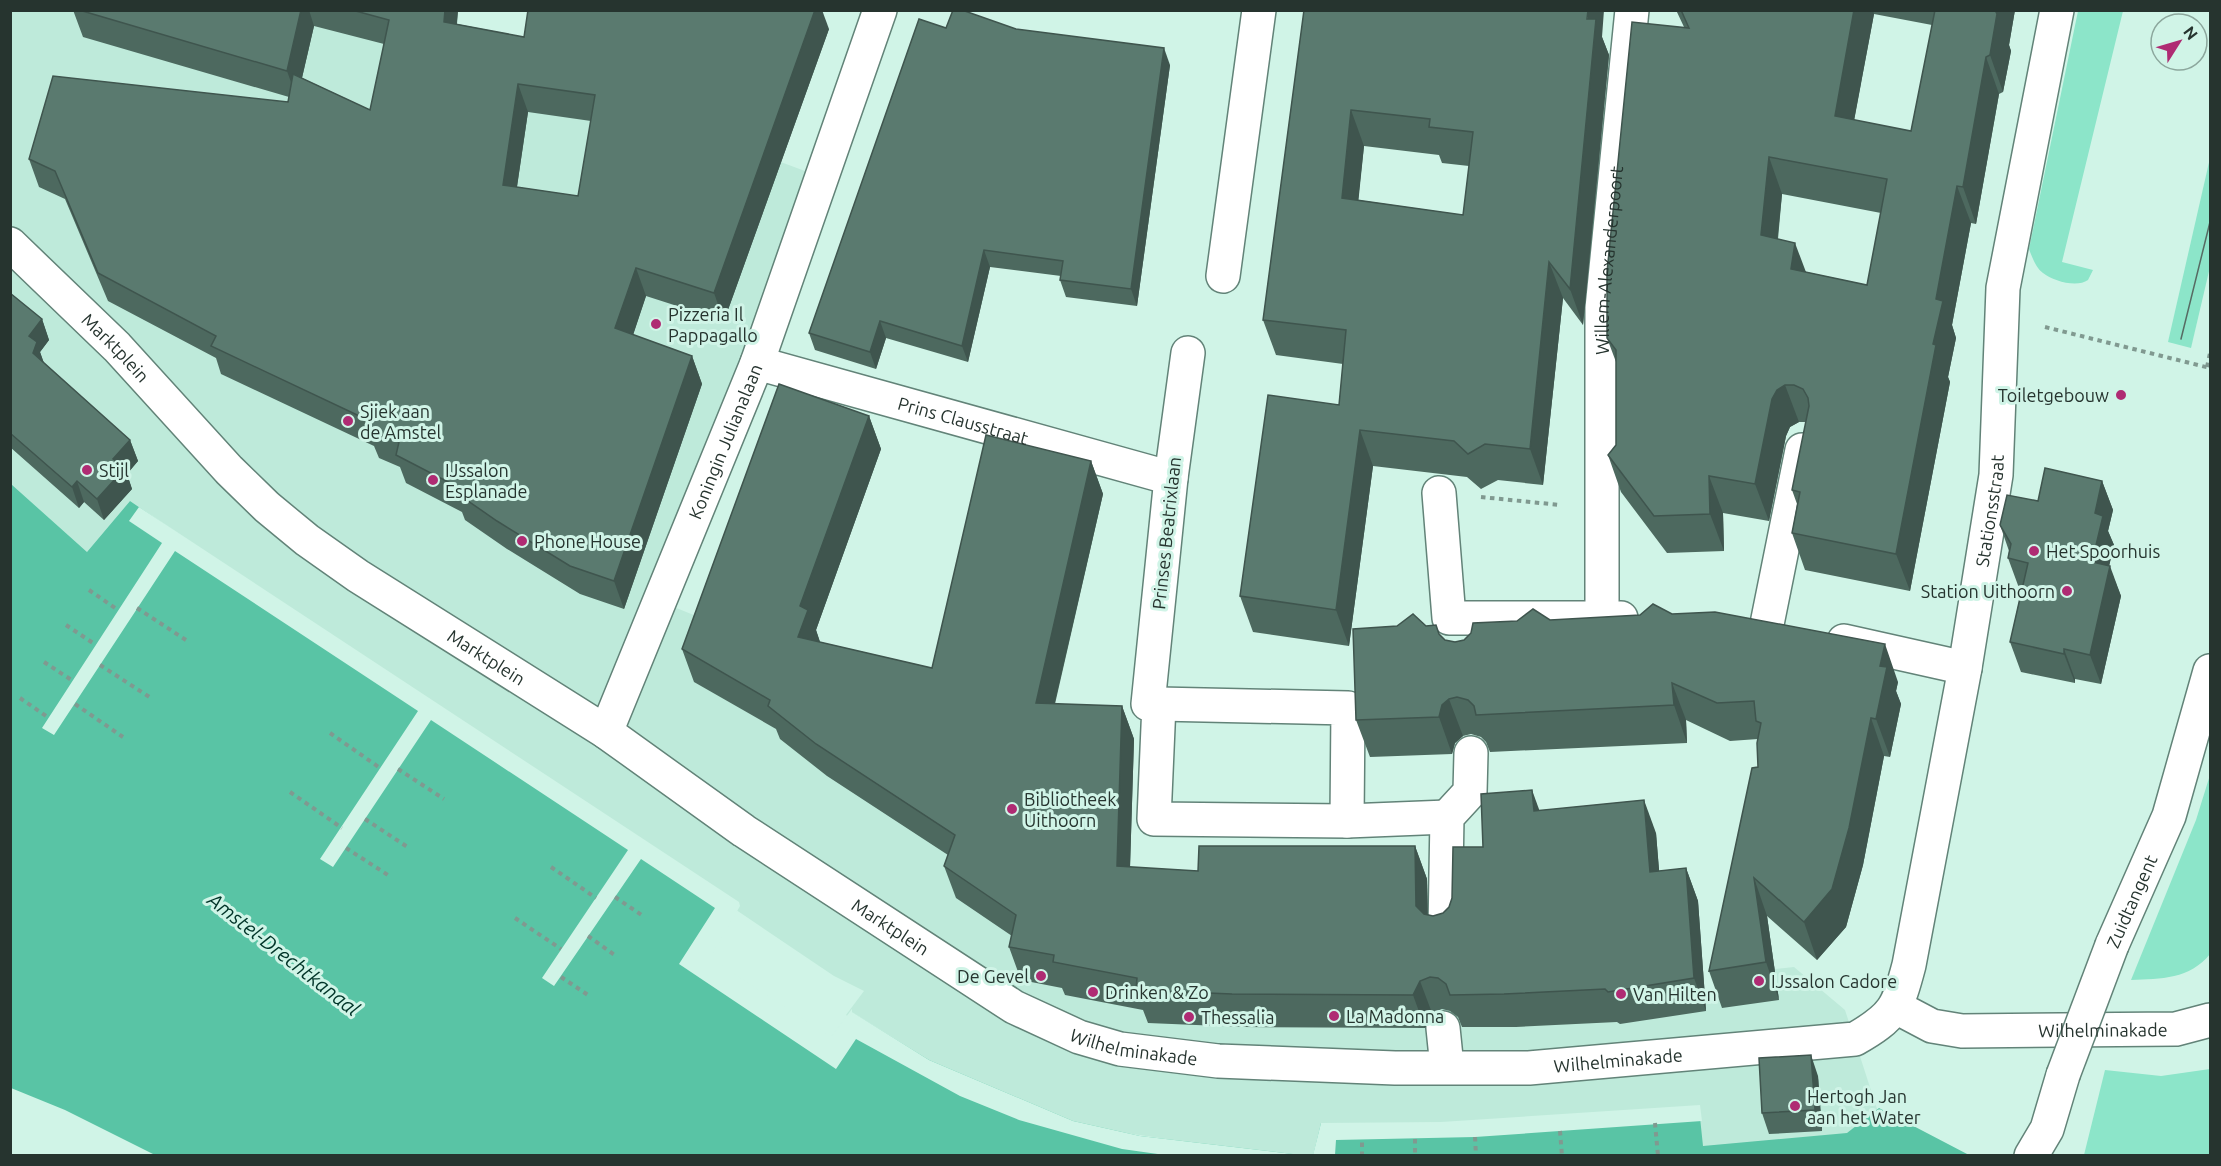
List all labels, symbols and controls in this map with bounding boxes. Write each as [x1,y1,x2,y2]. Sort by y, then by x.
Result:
north arrow [2149,12,2209,72]
text: N [2180,23,2202,43]
street label: Willem-Alexanderpoort [1591,165,1626,355]
place label: Pizzeria Il Pappagallo [668,304,758,345]
street label: Marktplein [78,309,154,386]
marker: Pizzeria Il Pappagallo [649,317,663,331]
street label: Koningin Julianalaan [684,361,766,522]
place label: Toiletgebouw [1998,385,2109,405]
marker: Toiletgebouw [2114,388,2128,402]
street label: Prins Clausstraat [896,393,1031,448]
place label: Sjiek aan de Amstel [360,401,442,442]
marker: Sjiek aan de Amstel [341,414,355,428]
street label: Stationsstraat [1971,454,2007,568]
street label: Prinses Beatrixlaan [1148,456,1184,610]
place label: Stijl [99,460,129,480]
place label: IJssalon Esplanade [445,460,527,501]
marker: Stijl [80,463,94,477]
marker: IJssalon Esplanade [426,473,440,487]
place label: Phone House [534,531,641,551]
marker: Phone House [515,534,529,548]
place label: Het Spoorhuis [2046,541,2160,561]
marker: Het Spoorhuis [2027,544,2041,558]
place label: Station Uithoorn [1921,581,2055,601]
marker: Station Uithoorn [2060,584,2074,598]
street label: Marktplein [444,625,529,689]
place label: Bibliotheek Uithoorn [1024,789,1116,830]
marker: Bibliotheek Uithoorn [1005,802,1019,816]
street label: Zuidtangent [2102,852,2161,951]
water label: Amstel-Drechtkanaal [203,887,365,1021]
street label: Marktplein [848,894,933,959]
place label: De Gevel [957,966,1029,986]
marker: De Gevel [1034,969,1048,983]
place label: IJssalon Cadore [1771,971,1897,991]
marker: IJssalon Cadore [1752,974,1766,988]
place label: Drinken & Zo [1105,982,1209,1002]
place label: Van Hilten [1633,984,1717,1004]
marker: Drinken & Zo [1086,985,1100,999]
marker: Van Hilten [1614,987,1628,1001]
place label: La Madonna [1346,1006,1444,1026]
place label: Thessalia [1201,1007,1274,1027]
marker: La Madonna [1327,1009,1341,1023]
marker: Thessalia [1182,1010,1196,1024]
street label: Wilhelminakade [2038,1019,2168,1040]
street label: Wilhelminakade [1067,1024,1199,1068]
street label: Wilhelminakade [1553,1044,1683,1076]
place label: Hertogh Jan aan het Water [1807,1086,1921,1127]
marker: Hertogh Jan aan het Water [1788,1099,1802,1113]

